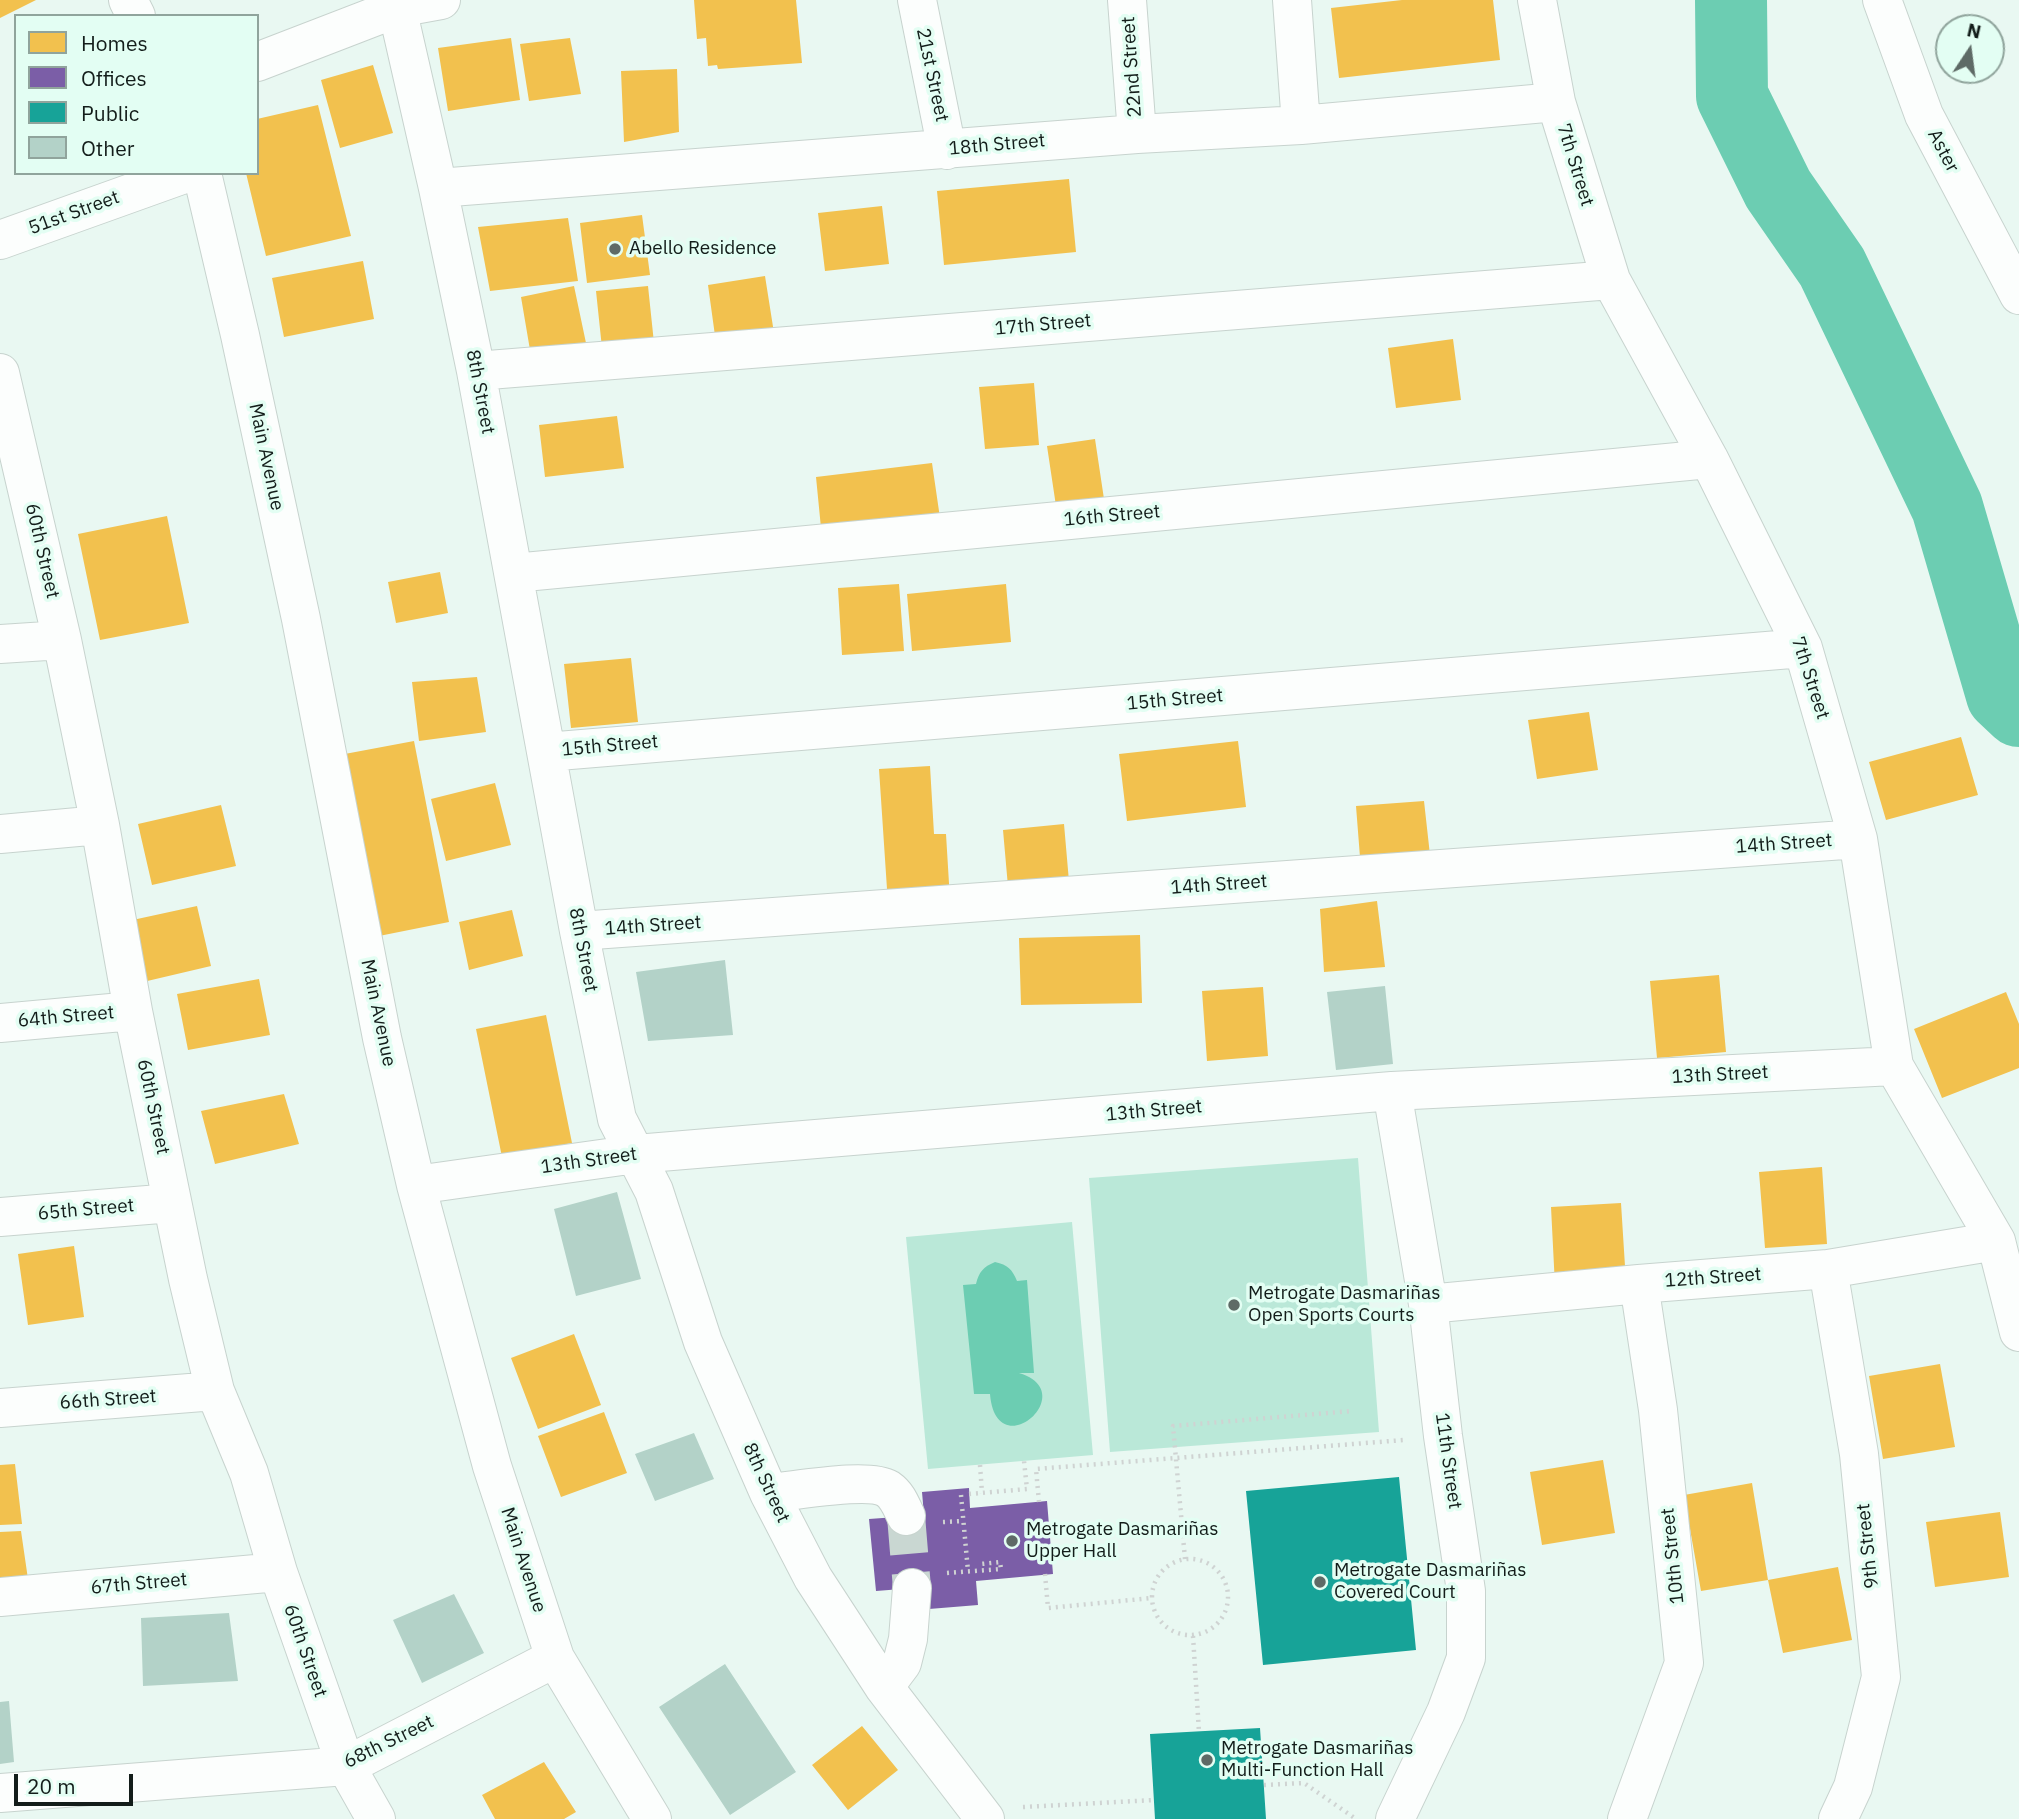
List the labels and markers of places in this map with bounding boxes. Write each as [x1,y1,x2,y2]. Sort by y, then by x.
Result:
place label: Abello Residence [629,238,776,260]
marker: Abello Residence [607,241,623,257]
place label: Metrogate Dasmariñas Open Sports Courts [1248,1283,1440,1327]
marker: Metrogate Dasmariñas Open Sports Courts [1226,1297,1242,1313]
place label: Metrogate Dasmariñas Upper Hall [1026,1519,1218,1563]
marker: Metrogate Dasmariñas Upper Hall [1004,1533,1020,1549]
place label: Metrogate Dasmariñas Covered Court [1334,1560,1526,1604]
marker: Metrogate Dasmariñas Covered Court [1312,1574,1328,1590]
place label: Metrogate Dasmariñas Multi-Function Hall [1221,1738,1413,1782]
marker: Metrogate Dasmariñas Multi-Function Hall [1199,1752,1215,1768]

